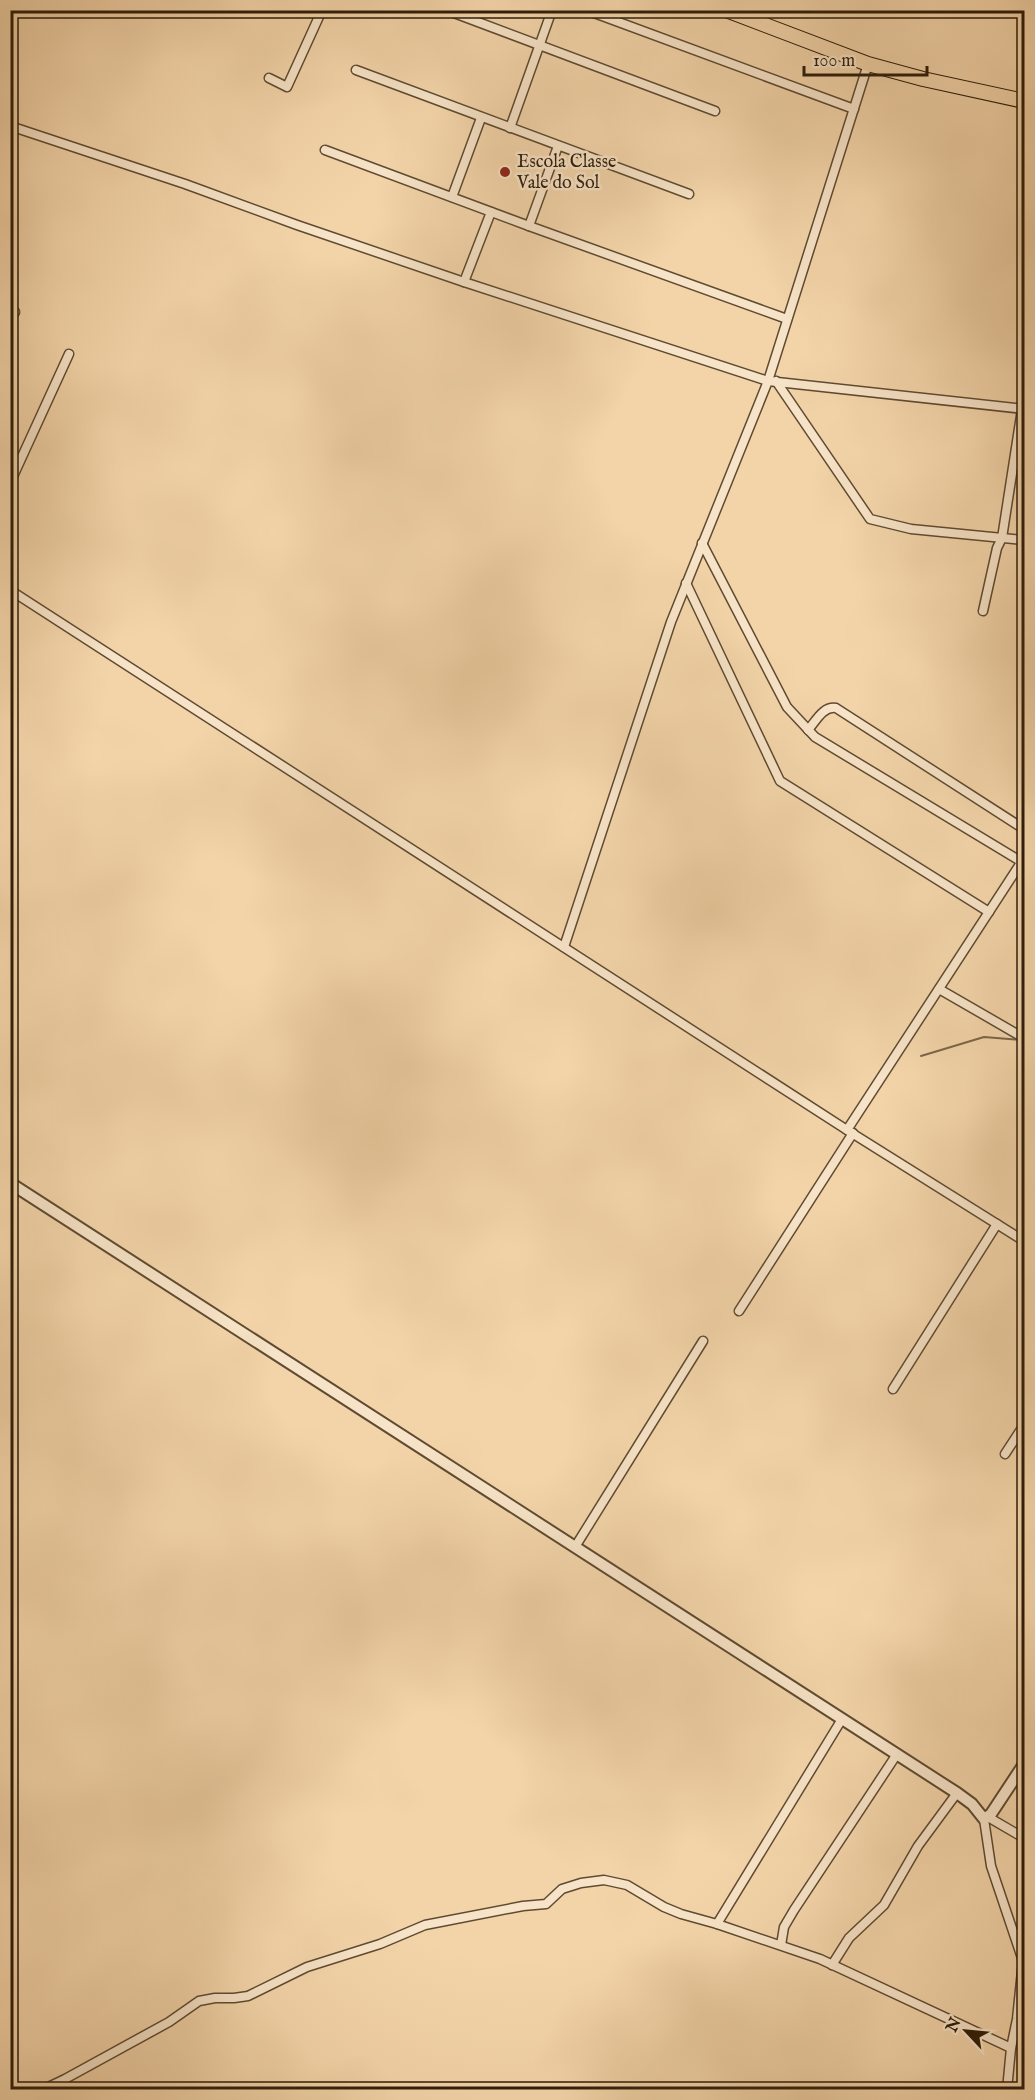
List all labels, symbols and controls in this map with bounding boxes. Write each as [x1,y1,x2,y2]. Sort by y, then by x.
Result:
scale bar [804,39,927,77]
text: 100 m [813,50,855,73]
place label: Escola Classe Vale do Sol [516,151,616,195]
marker: Escola Classe Vale do Sol [498,165,512,179]
north arrow [936,2001,996,2061]
text: N [942,2015,966,2037]

